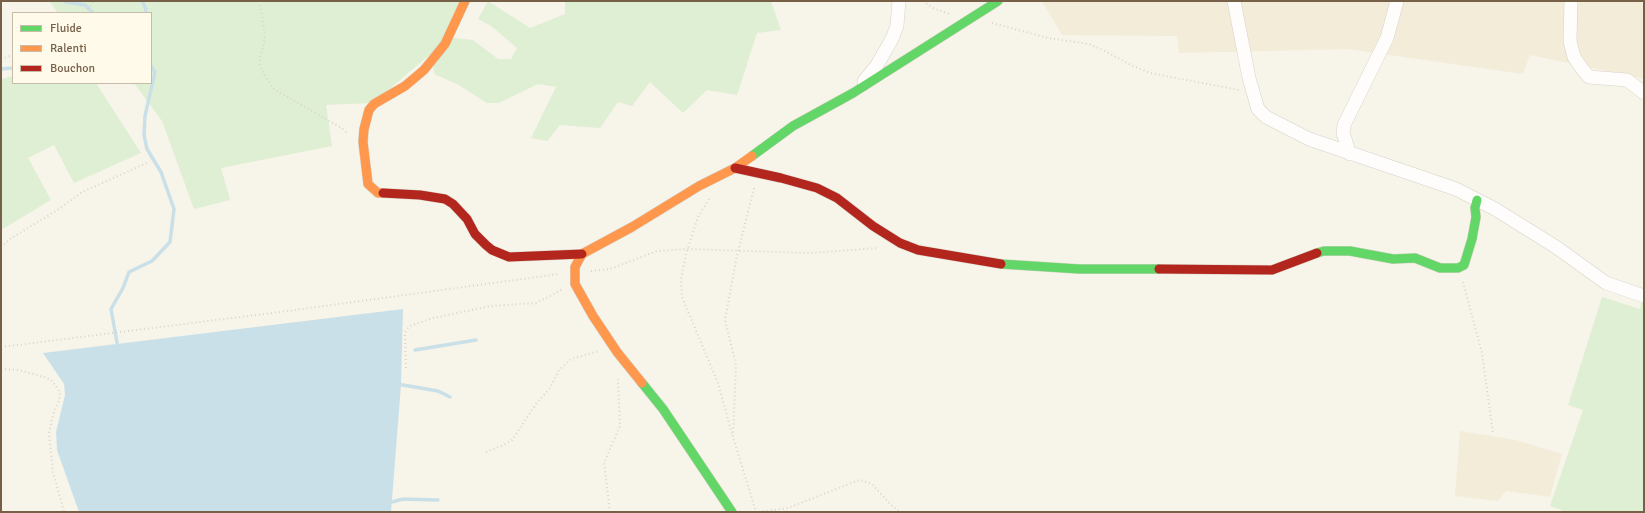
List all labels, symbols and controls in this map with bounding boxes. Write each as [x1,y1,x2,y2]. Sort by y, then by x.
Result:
legend [12,12,152,84]
text: Fluide [50,21,82,36]
text: Ralenti [50,41,87,56]
text: Bouchon [50,61,95,76]

